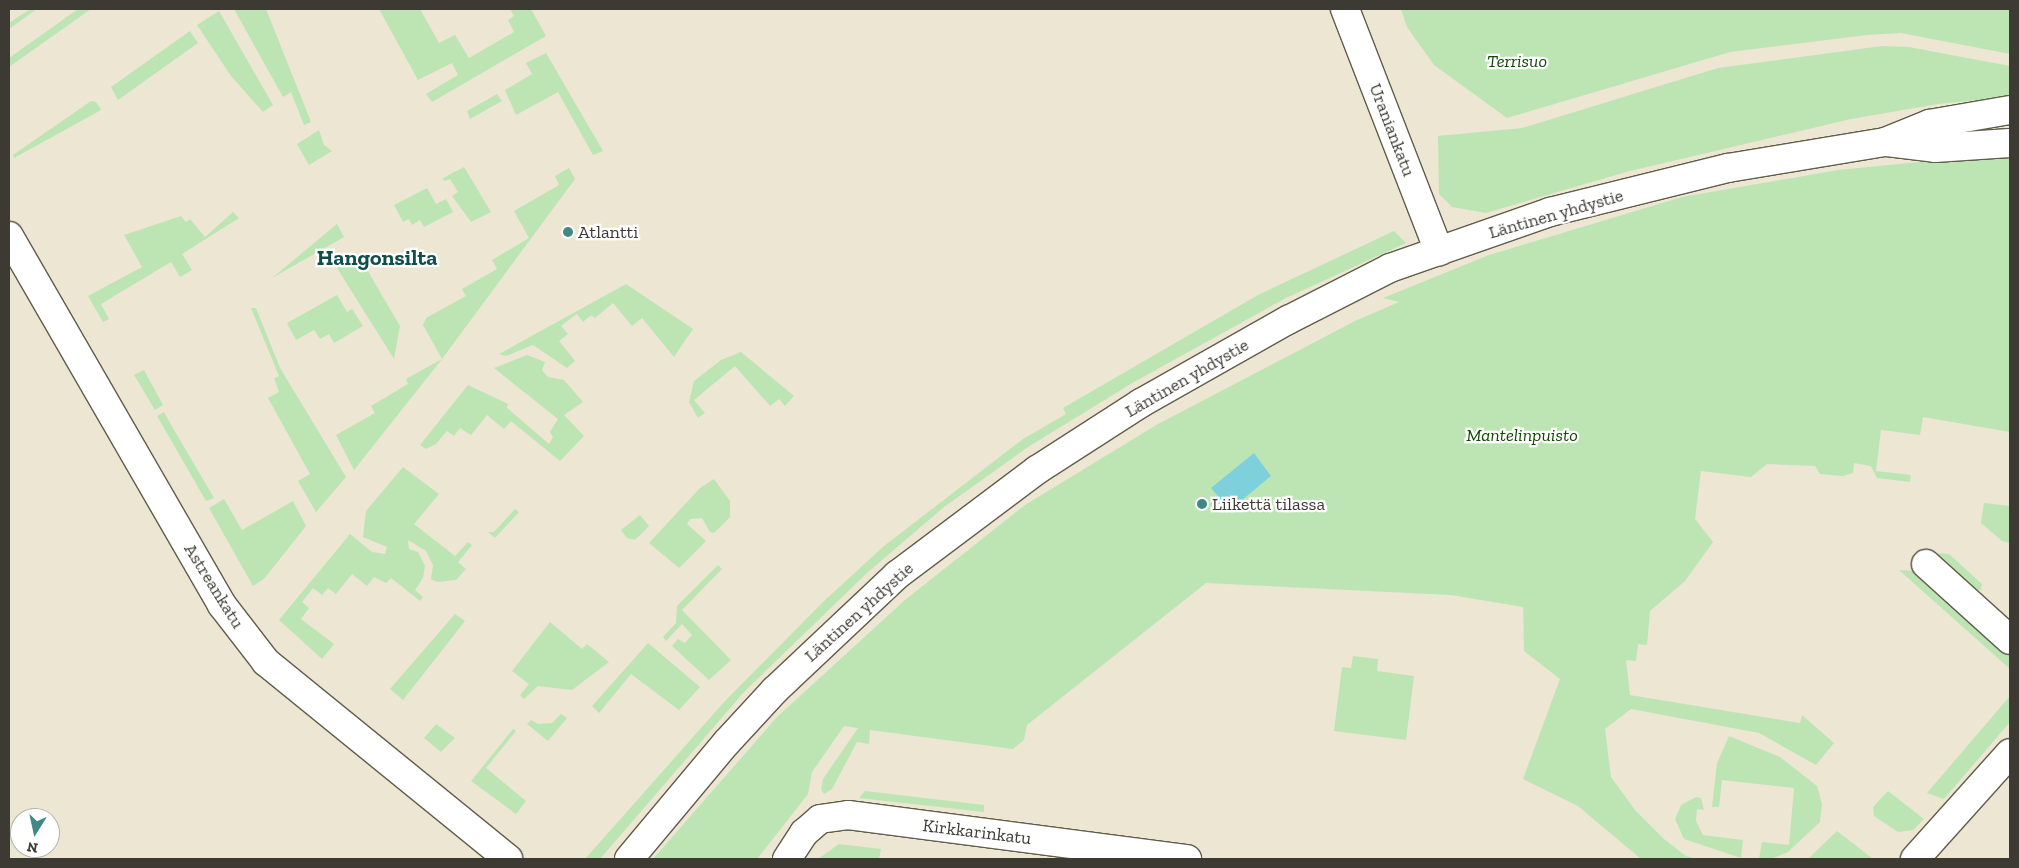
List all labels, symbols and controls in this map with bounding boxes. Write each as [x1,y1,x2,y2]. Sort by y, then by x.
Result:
park label: Terrisuo [1487,50,1547,72]
street label: Uraniankatu [1364,80,1420,180]
street label: Läntinen yhdystie [1486,184,1626,244]
place label: Atlantti [578,221,638,243]
marker: Atlantti [562,226,574,238]
district label: Hangonsilta [317,245,437,271]
street label: Läntinen yhdystie [1121,334,1253,422]
park label: Mantelinpuisto [1466,424,1578,446]
place label: Liikettä tilassa [1212,493,1325,515]
marker: Liikettä tilassa [1196,498,1208,510]
street label: Astreankatu [179,540,249,632]
street label: Läntinen yhdystie [800,557,918,667]
north arrow [10,808,60,858]
street label: Kirkkarinkatu [921,815,1033,849]
text: N [26,838,39,857]

